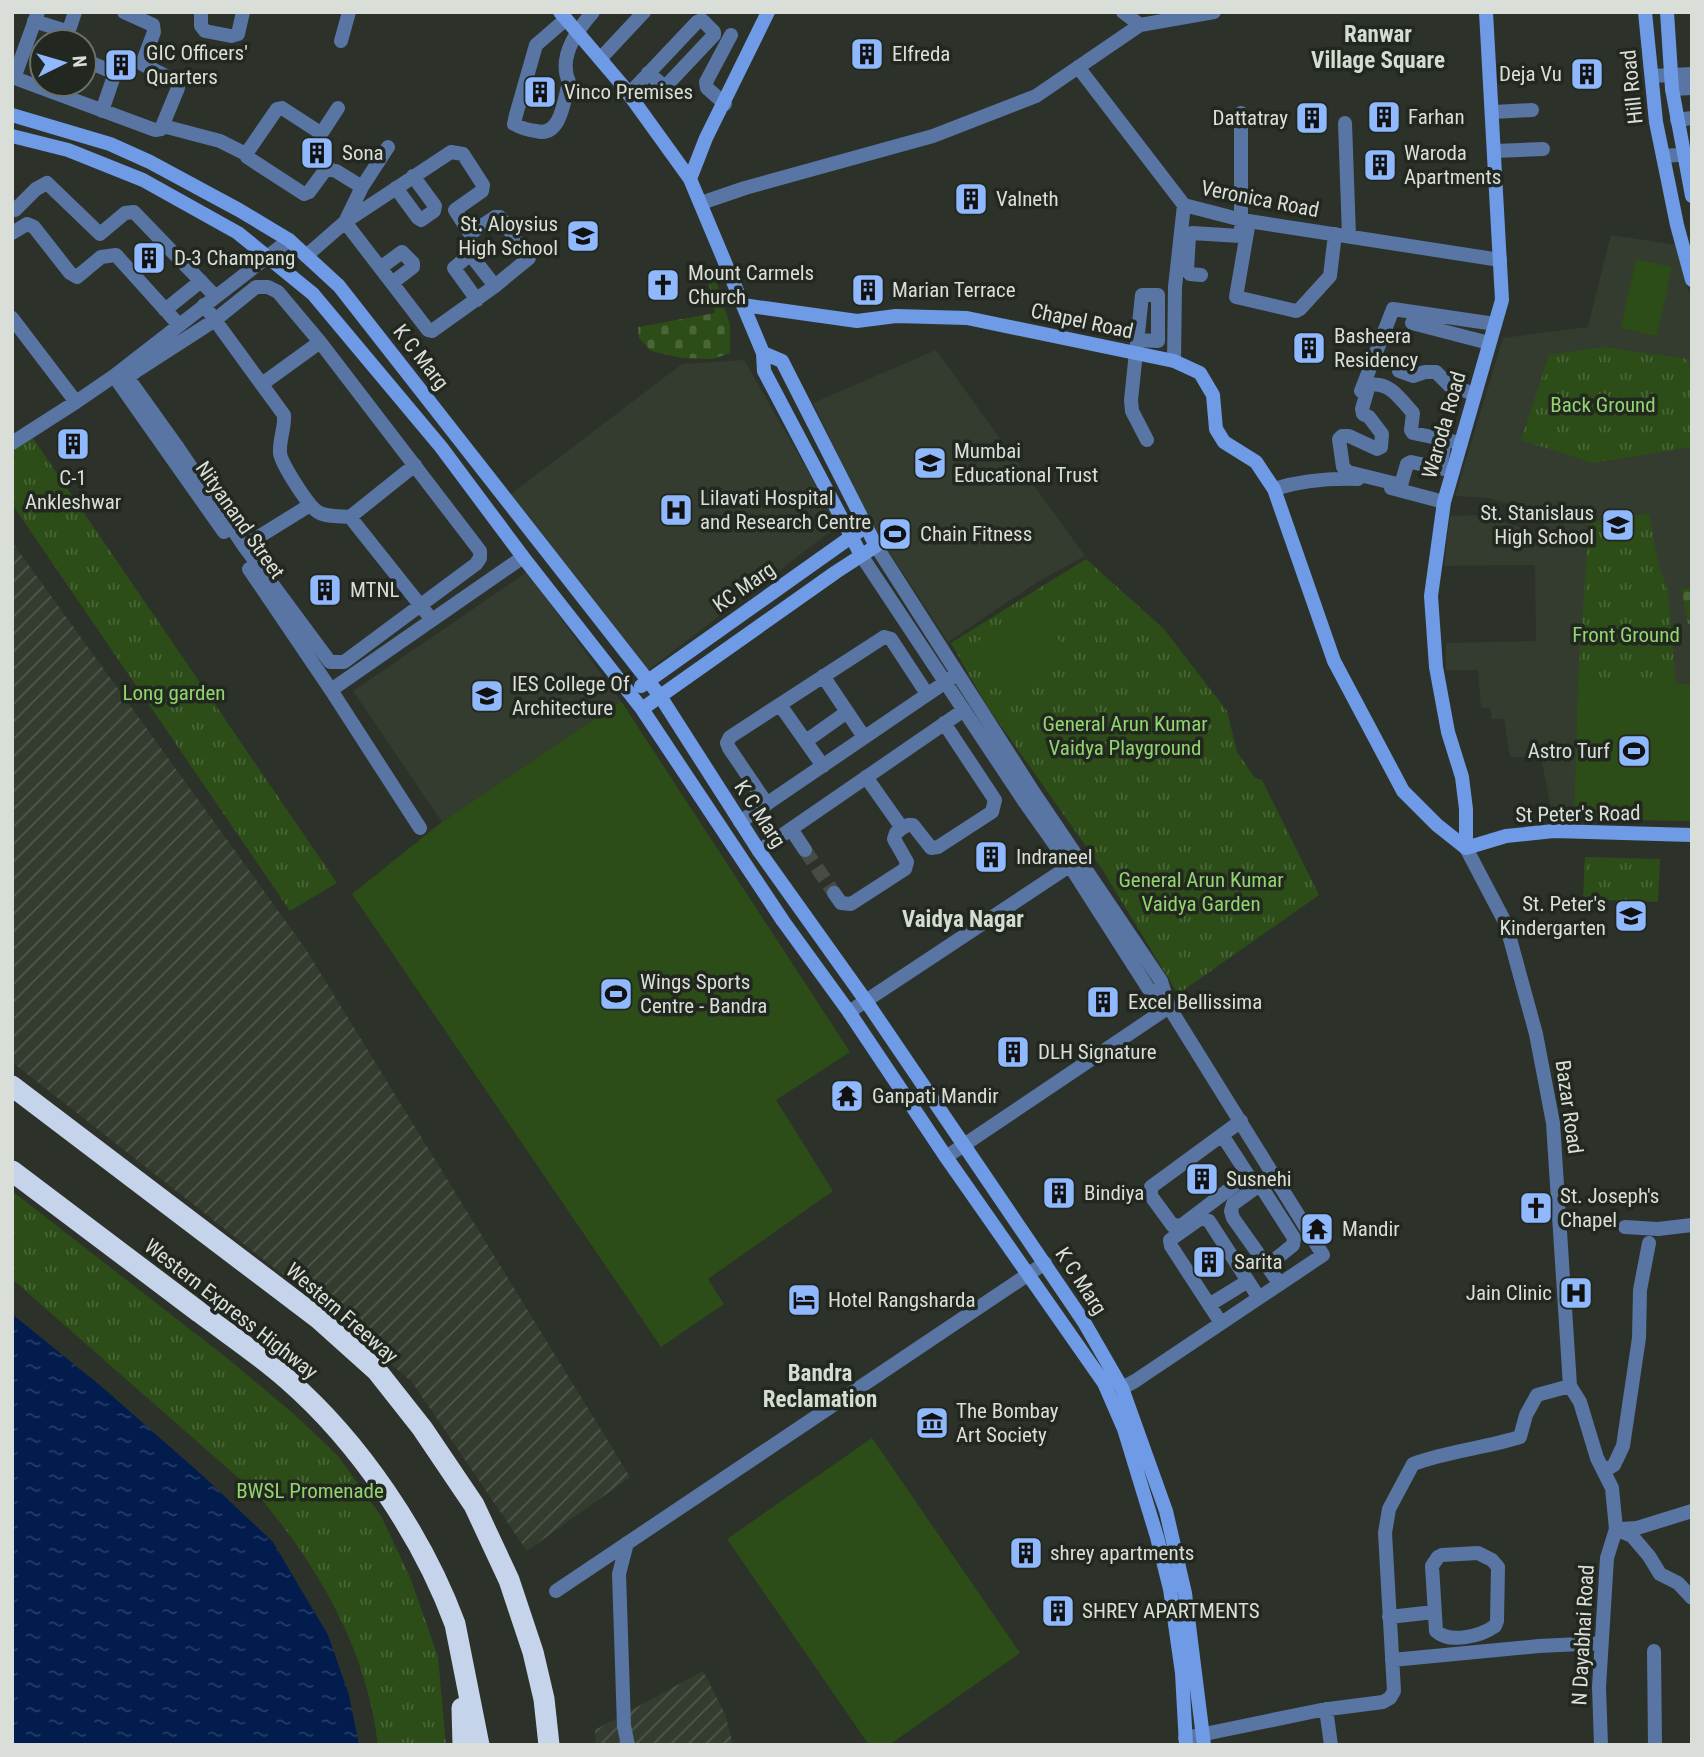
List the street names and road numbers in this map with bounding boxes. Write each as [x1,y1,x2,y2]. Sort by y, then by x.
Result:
street label: Hill Road [1616,49,1648,125]
street label: Veronica Road [1199,176,1321,222]
street label: Chapel Road [1029,298,1135,344]
street label: K C Marg [388,320,454,394]
street label: Waroda Road [1417,369,1471,481]
street label: Nityanand Street [191,457,289,583]
street label: KC Marg [708,557,780,617]
street label: K C Marg [729,776,791,852]
street label: St Peter's Road [1515,801,1641,827]
street label: Bazar Road [1551,1059,1587,1155]
street label: Western Express Highway [140,1234,323,1384]
street label: K C Marg [1050,1243,1112,1319]
street label: Western Freeway [281,1258,403,1368]
street label: N Dayabhai Road [1567,1564,1599,1706]

